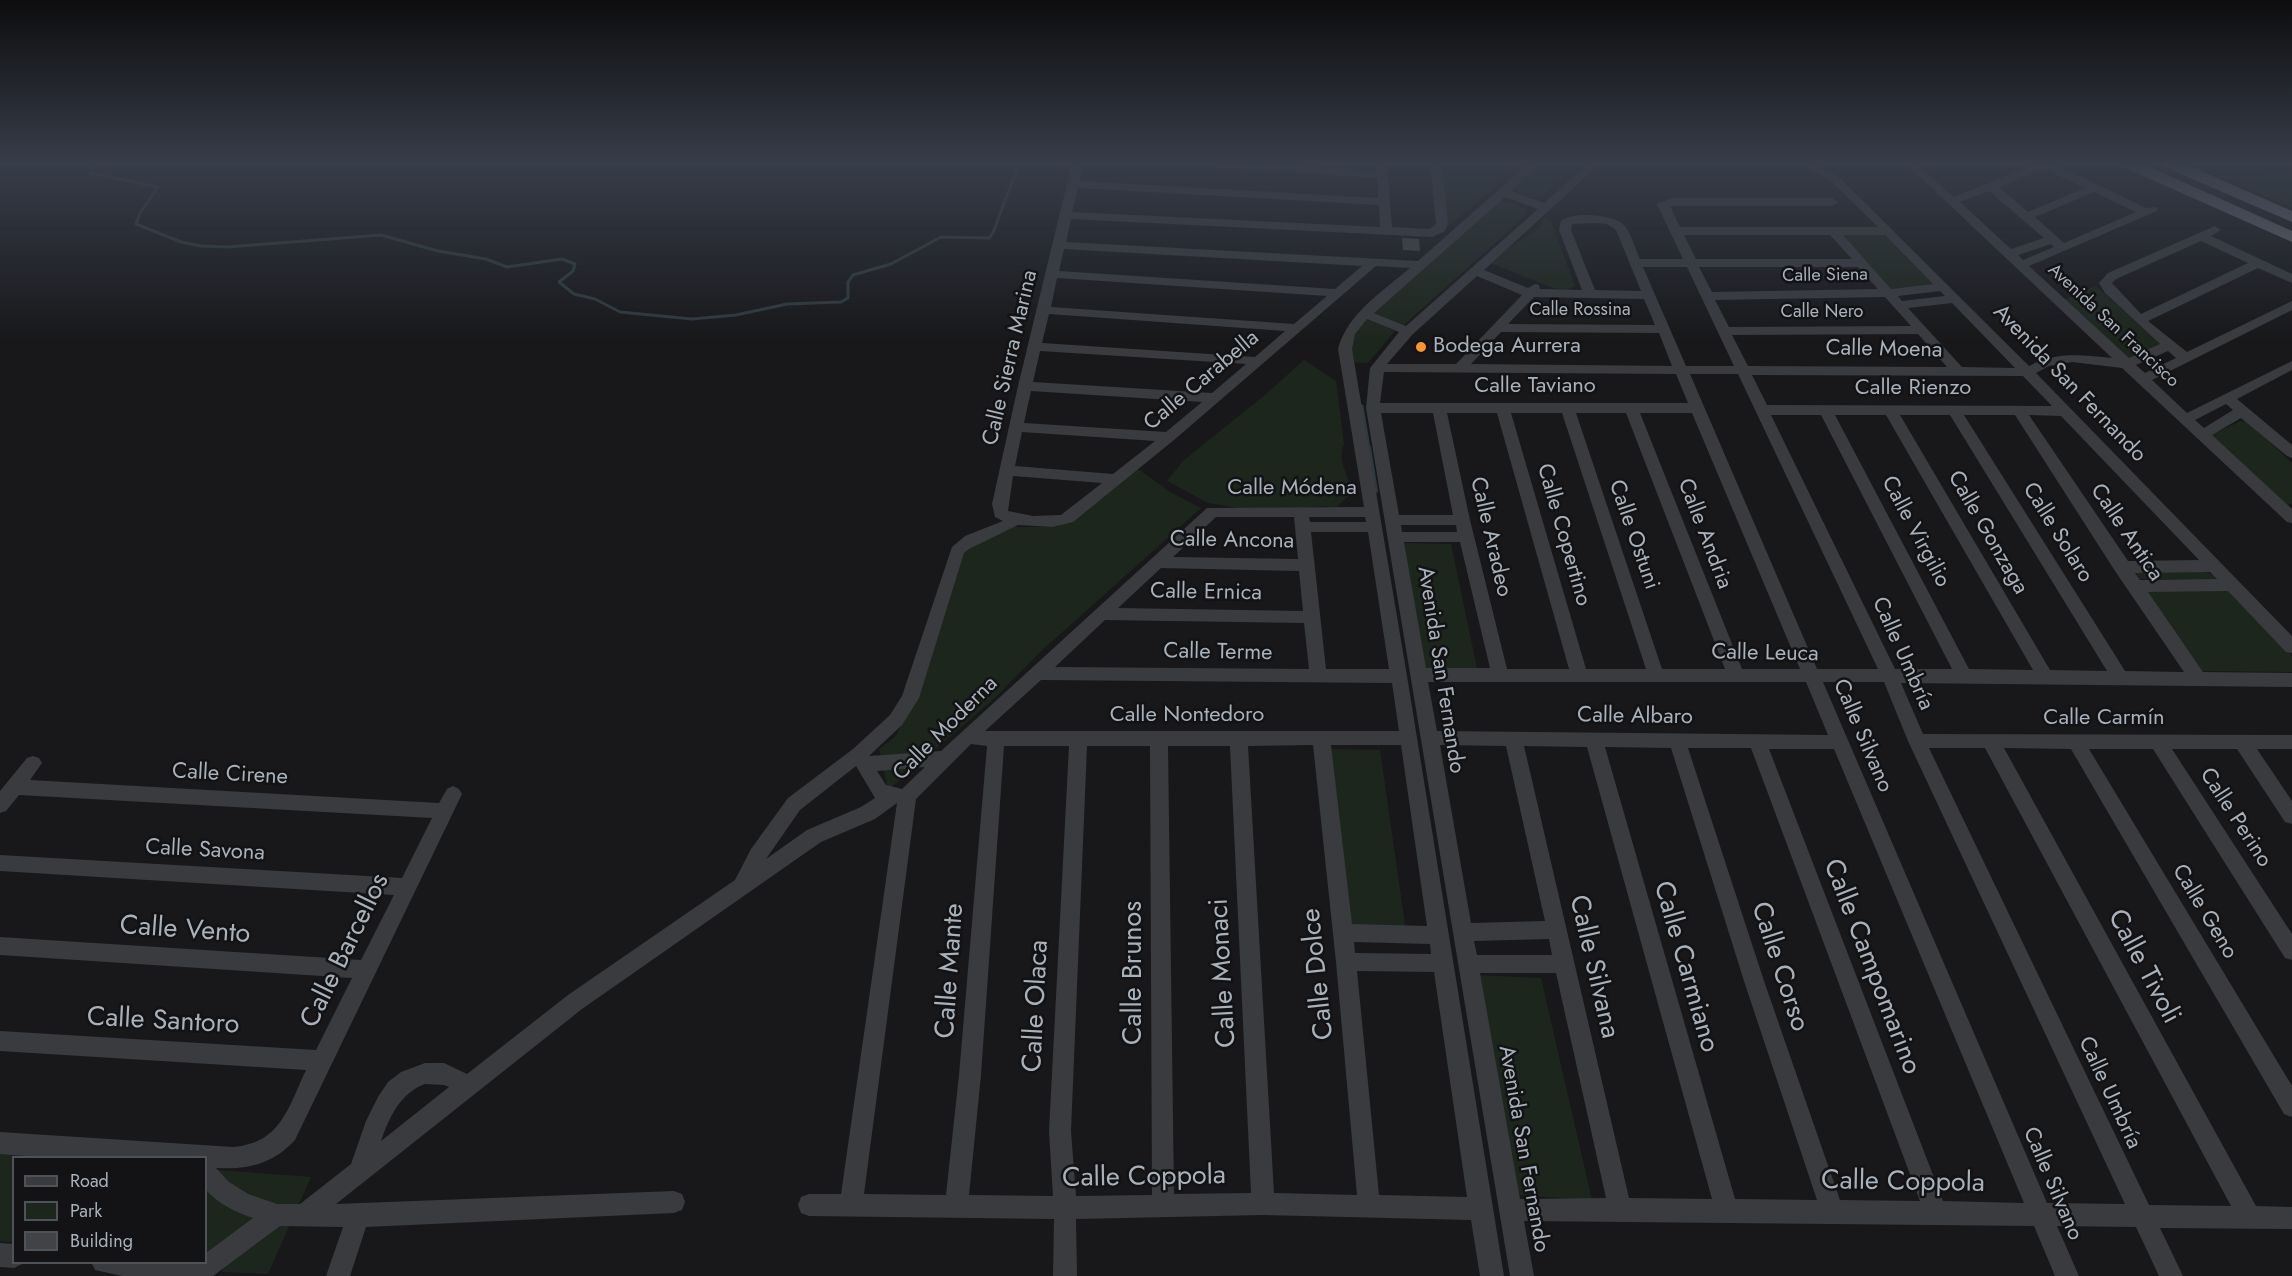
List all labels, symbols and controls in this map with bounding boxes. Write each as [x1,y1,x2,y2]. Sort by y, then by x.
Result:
street label: Avenida San Francisco [2043,260,2183,392]
street label: Calle Siena [1782,264,1868,288]
street label: Calle Sierra Marina [978,268,1044,448]
street label: Calle Rossina [1529,300,1631,322]
street label: Avenida San Fernando [1987,300,2151,468]
street label: Calle Nero [1781,302,1863,324]
street label: Calle Carabella [1139,325,1265,437]
place label: Bodega Aurrera [1433,334,1581,360]
street label: Calle Moena [1825,336,1943,364]
marker: Bodega Aurrera [1414,340,1428,354]
street label: Calle Taviano [1474,374,1596,400]
street label: Calle Rienzo [1855,376,1971,402]
street label: Calle Copertino [1530,461,1596,609]
street label: Calle Gonzaga [1941,467,2033,599]
street label: Calle Virgilio [1875,472,1955,592]
street label: Calle Aradeo [1463,474,1517,600]
street label: Calle Andria [1671,475,1737,593]
street label: Calle Módena [1227,476,1357,502]
street label: Calle Ostuni [1602,477,1664,593]
street label: Calle Solaro [2016,478,2098,588]
street label: Calle Antica [2084,479,2168,587]
street label: Calle Ancona [1170,527,1294,555]
street label: Avenida San Fernando [1411,565,1469,775]
street label: Calle Ernica [1150,579,1262,607]
street label: Calle Umbría [1865,593,1939,715]
street label: Calle Terme [1163,639,1273,667]
street label: Calle Leuca [1711,640,1819,668]
street label: Calle Moderna [888,671,1004,787]
street label: Calle Silvano [1826,675,1898,797]
street label: Calle Nontedoro [1110,703,1264,729]
street label: Calle Albaro [1577,703,1693,731]
street label: Calle Carmín [2043,706,2165,732]
street label: Calle Cirene [171,759,289,791]
street label: Calle Perino [2193,763,2277,873]
street label: Calle Savona [145,835,265,867]
street label: Calle Campomarino [1815,855,1927,1079]
street label: Calle Geno [2165,860,2243,964]
street label: Calle Barcellos [295,869,397,1033]
street label: Calle Carmiano [1645,878,1725,1056]
street label: Calle Silvana [1561,892,1625,1042]
street label: Calle Monaci [1204,897,1244,1049]
street label: Calle Corso [1743,898,1815,1036]
street label: Calle Brunos [1118,901,1150,1045]
street label: Calle Mante [930,902,972,1040]
street label: Calle Tivoli [2099,904,2187,1030]
street label: Calle Dolce [1296,907,1342,1041]
street label: Calle Vento [119,910,251,952]
street label: Calle Olaca [1017,939,1057,1073]
street label: Calle Santoro [86,1002,240,1042]
street label: Calle Umbría [2071,1033,2147,1153]
street label: Avenida San Fernando [1492,1044,1554,1254]
street label: Calle Silvano [2016,1123,2088,1245]
legend [12,1156,207,1264]
street label: Calle Coppola [1062,1160,1226,1196]
street label: Calle Coppola [1821,1165,1985,1201]
text: Road [70,1168,109,1194]
text: Park [70,1198,102,1224]
text: Building [70,1228,133,1254]

